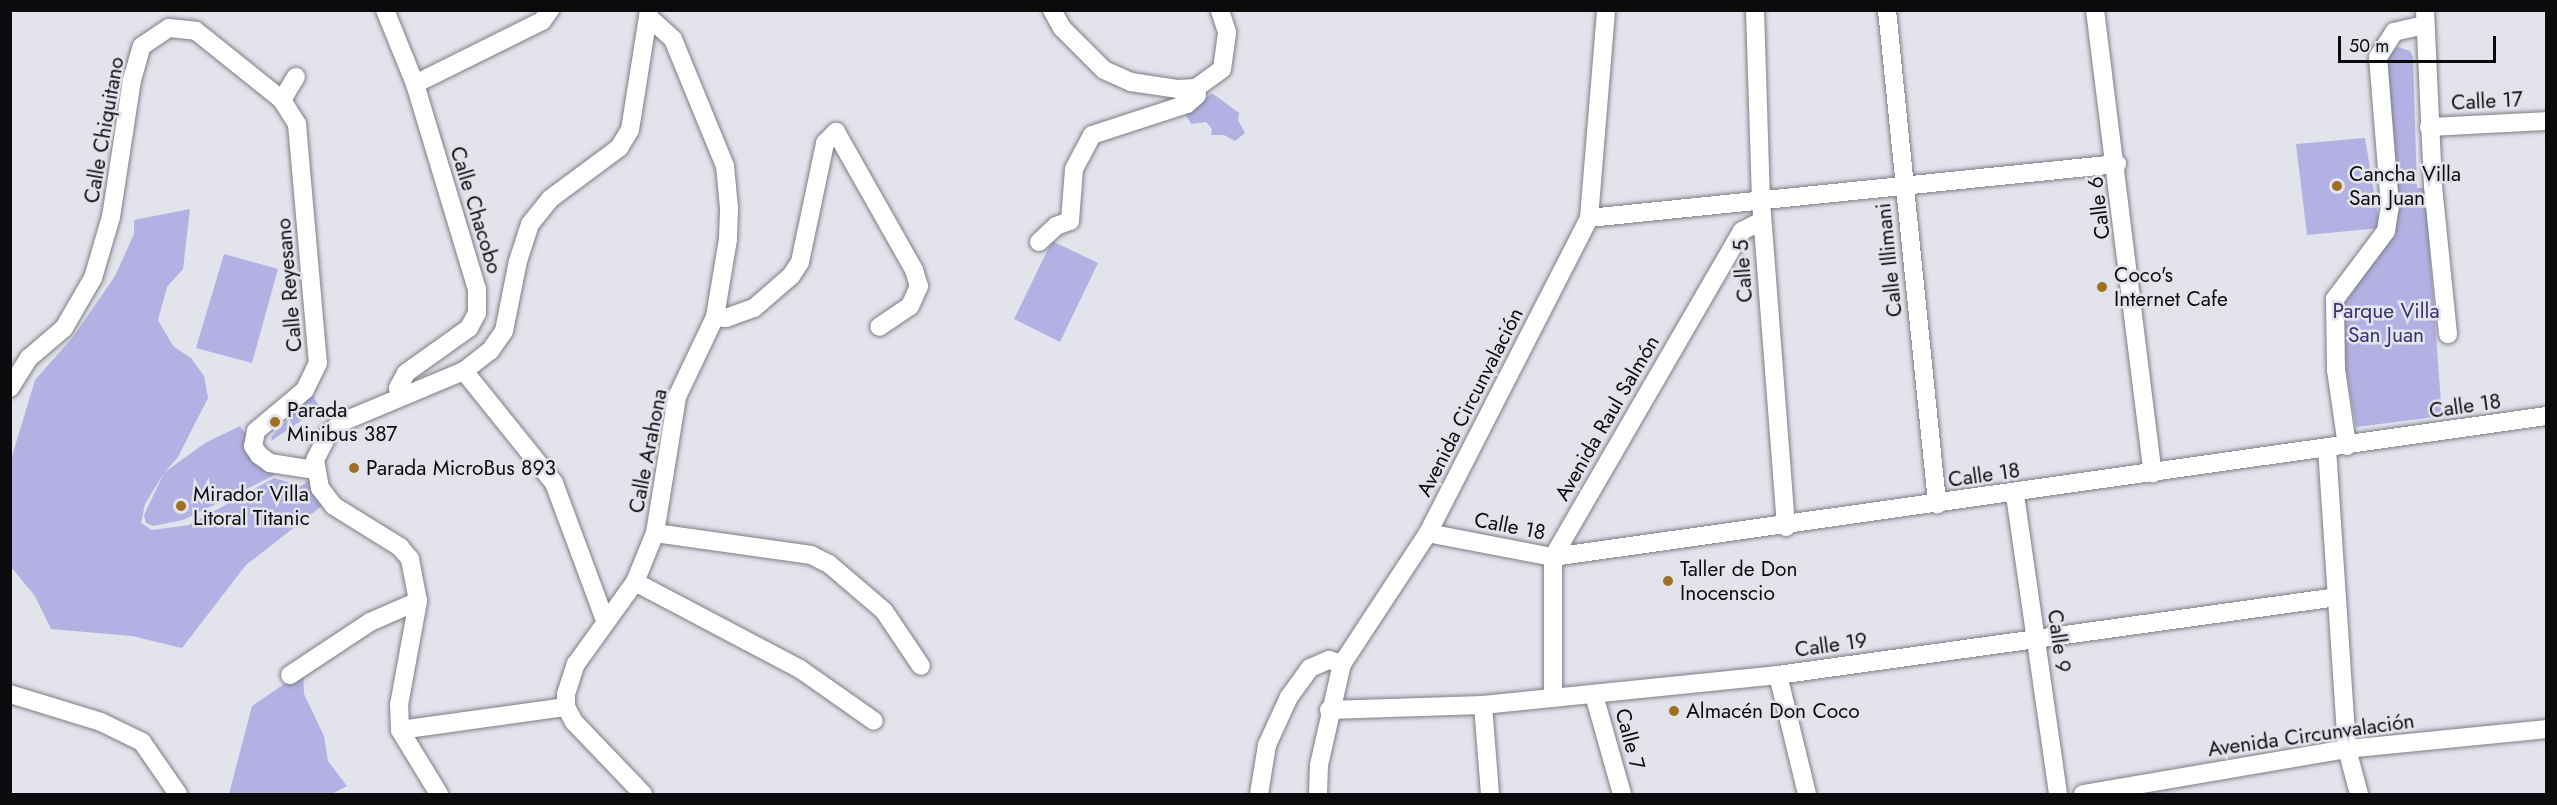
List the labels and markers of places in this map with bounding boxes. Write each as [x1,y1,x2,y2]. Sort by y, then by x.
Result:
place label: Cancha Villa San Juan [2349,161,2461,211]
marker: Cancha Villa San Juan [2330,179,2344,193]
place label: Coco's Internet Cafe [2114,262,2228,312]
marker: Coco's Internet Cafe [2095,280,2109,294]
place label: Parada Minibus 387 [287,397,397,447]
marker: Parada Minibus 387 [268,415,282,429]
place label: Parada MicroBus 893 [366,455,556,481]
marker: Parada MicroBus 893 [347,461,361,475]
place label: Mirador Villa Litoral Titanic [193,481,310,531]
marker: Mirador Villa Litoral Titanic [174,499,188,513]
place label: Taller de Don Inocenscio [1680,556,1798,606]
marker: Taller de Don Inocenscio [1661,574,1675,588]
place label: Almacén Don Coco [1686,698,1860,724]
marker: Almacén Don Coco [1667,704,1681,718]

